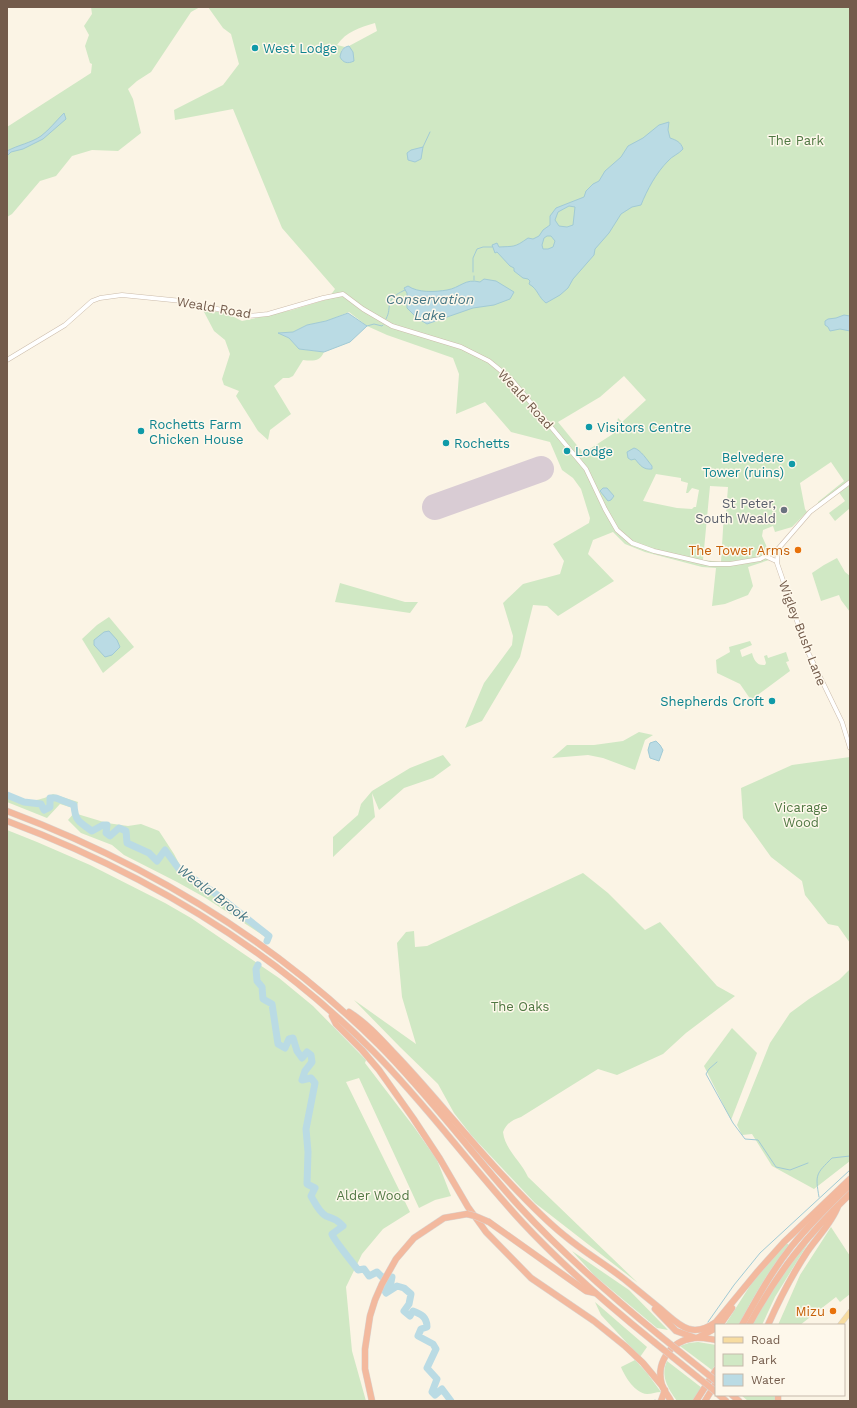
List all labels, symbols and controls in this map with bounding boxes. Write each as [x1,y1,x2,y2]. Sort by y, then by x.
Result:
place label: West Lodge [263,41,337,56]
marker: West Lodge [250,43,260,53]
park label: The Park [768,133,824,148]
water label: Conservation Lake [386,291,474,323]
street label: Weald Road [176,294,252,321]
street label: Weald Road [495,366,556,432]
place label: Rochetts Farm Chicken House [149,417,243,447]
place label: Visitors Centre [597,420,691,435]
marker: Visitors Centre [584,422,594,432]
marker: Rochetts Farm Chicken House [136,426,146,436]
place label: Rochetts [454,436,510,451]
marker: Rochetts [441,438,451,448]
place label: Lodge [575,444,613,459]
marker: Lodge [562,446,572,456]
place label: Belvedere Tower (ruins) [703,450,784,480]
marker: Belvedere Tower (ruins) [787,459,797,469]
place label: St Peter, South Weald [695,496,776,526]
marker: St Peter, South Weald [779,505,789,515]
place label: The Tower Arms [689,543,790,558]
marker: The Tower Arms [793,545,803,555]
street label: Wigley Bush Lane [776,579,829,688]
place label: Shepherds Croft [660,694,765,709]
marker: Shepherds Croft [767,696,777,706]
park label: Vicarage Wood [774,800,828,830]
water label: Weald Brook [174,861,252,925]
park label: The Oaks [491,999,550,1014]
park label: Alder Wood [336,1188,410,1203]
place label: Mizu [795,1304,825,1319]
marker: Mizu [828,1306,838,1316]
legend [715,1324,845,1396]
text: Road [751,1333,780,1347]
text: Park [751,1353,777,1367]
text: Water [751,1373,786,1387]

